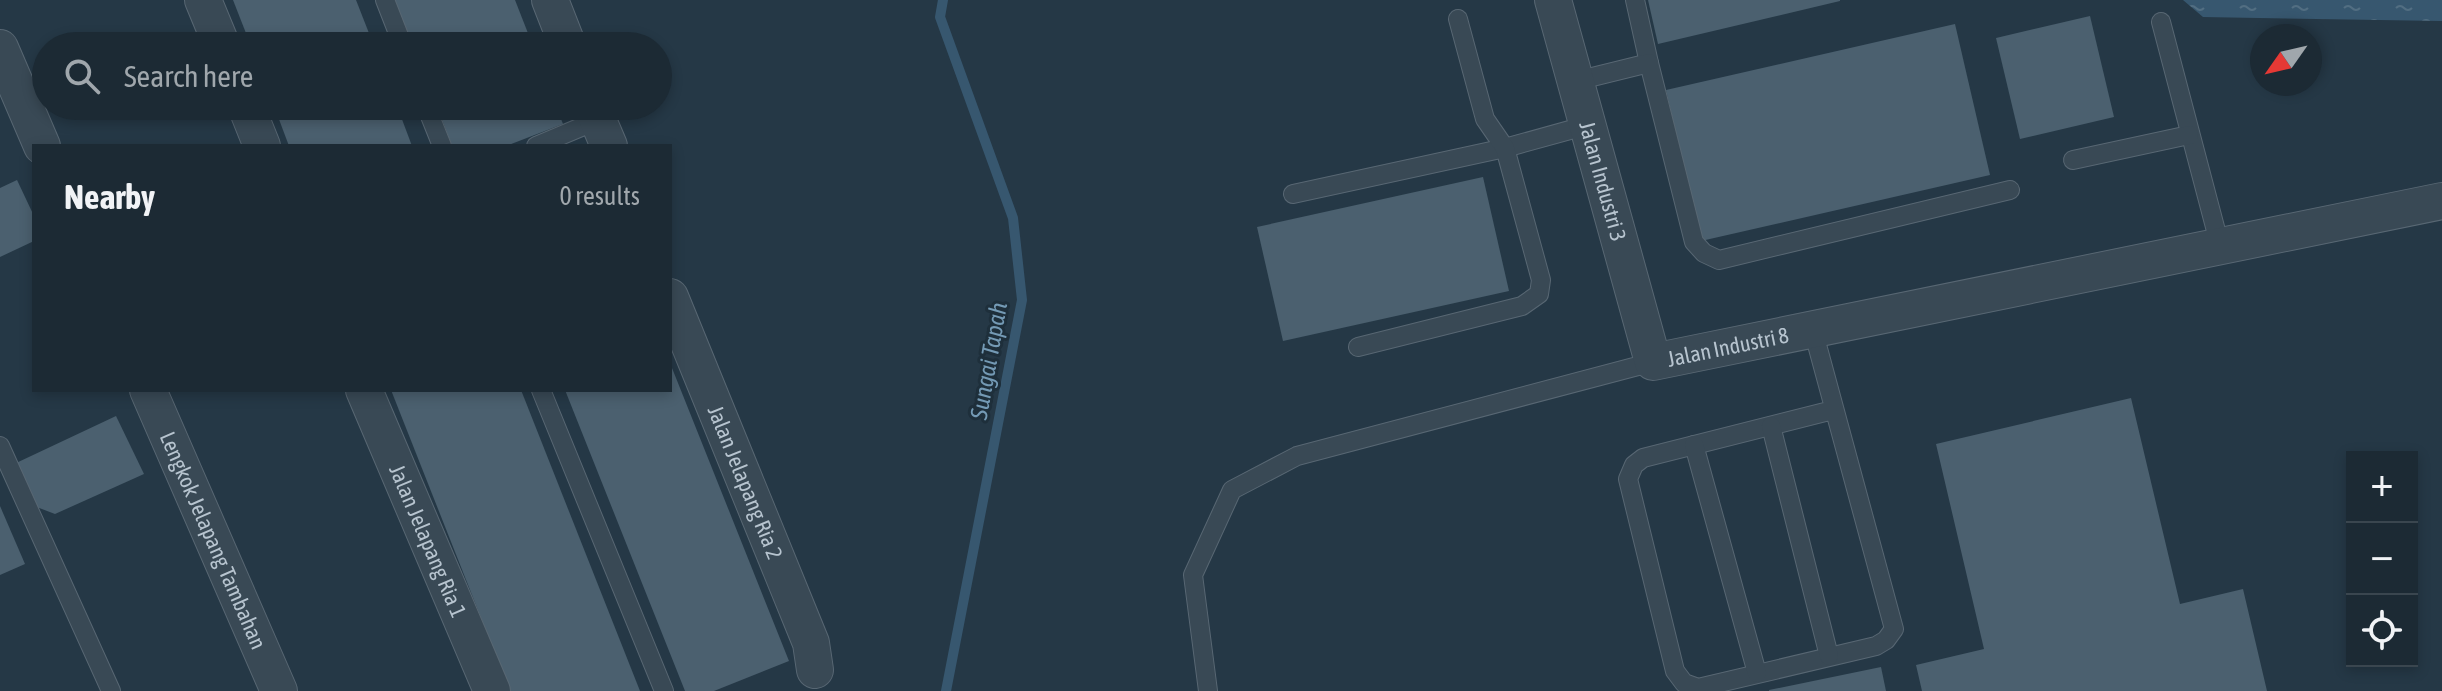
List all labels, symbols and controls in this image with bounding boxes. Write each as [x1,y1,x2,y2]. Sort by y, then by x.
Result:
north arrow [2250,24,2322,96]
search box [32,32,672,120]
icon: search [60,54,104,98]
text: Search here [124,59,253,93]
street label: Jalan Industri 3 [1574,118,1632,244]
text: Nearby [64,177,155,216]
text: 0 results [559,181,640,211]
water label: Sungai Tapah [965,300,1012,423]
street label: Jalan Industri 8 [1665,322,1791,372]
street label: Jalan Jelapang Ria 2 [703,402,788,563]
street label: Lengkok Jelapang Tambahan [155,428,272,653]
map controls [2346,451,2418,667]
button: + [2346,451,2418,523]
street label: Jalan Jelapang Ria 1 [384,461,472,621]
button: − [2346,523,2418,595]
button: locate [2346,595,2418,667]

